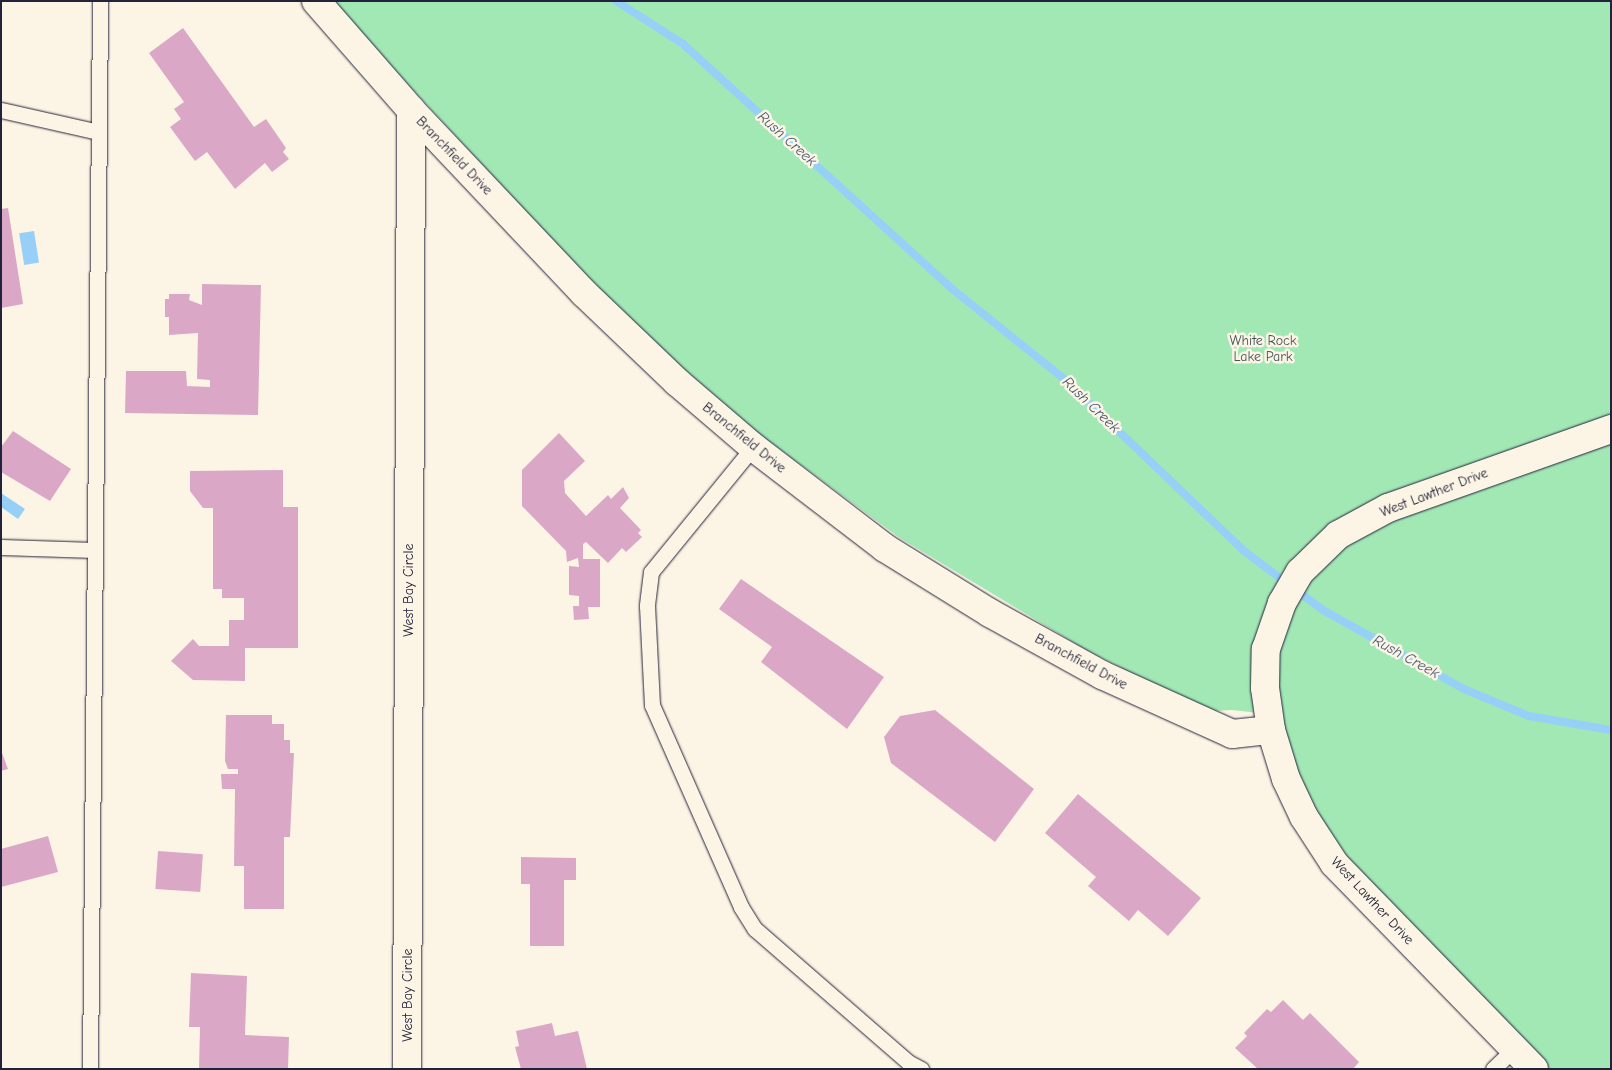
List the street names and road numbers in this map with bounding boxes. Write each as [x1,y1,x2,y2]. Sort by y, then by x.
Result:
street label: Branchfield Drive [412,113,496,199]
street label: Branchfield Drive [699,399,789,477]
street label: West Lawther Drive [1378,465,1490,521]
street label: West Bay Circle [401,543,417,637]
street label: Branchfield Drive [1032,631,1130,693]
street label: West Lawther Drive [1327,854,1417,948]
street label: West Bay Circle [400,948,416,1042]

